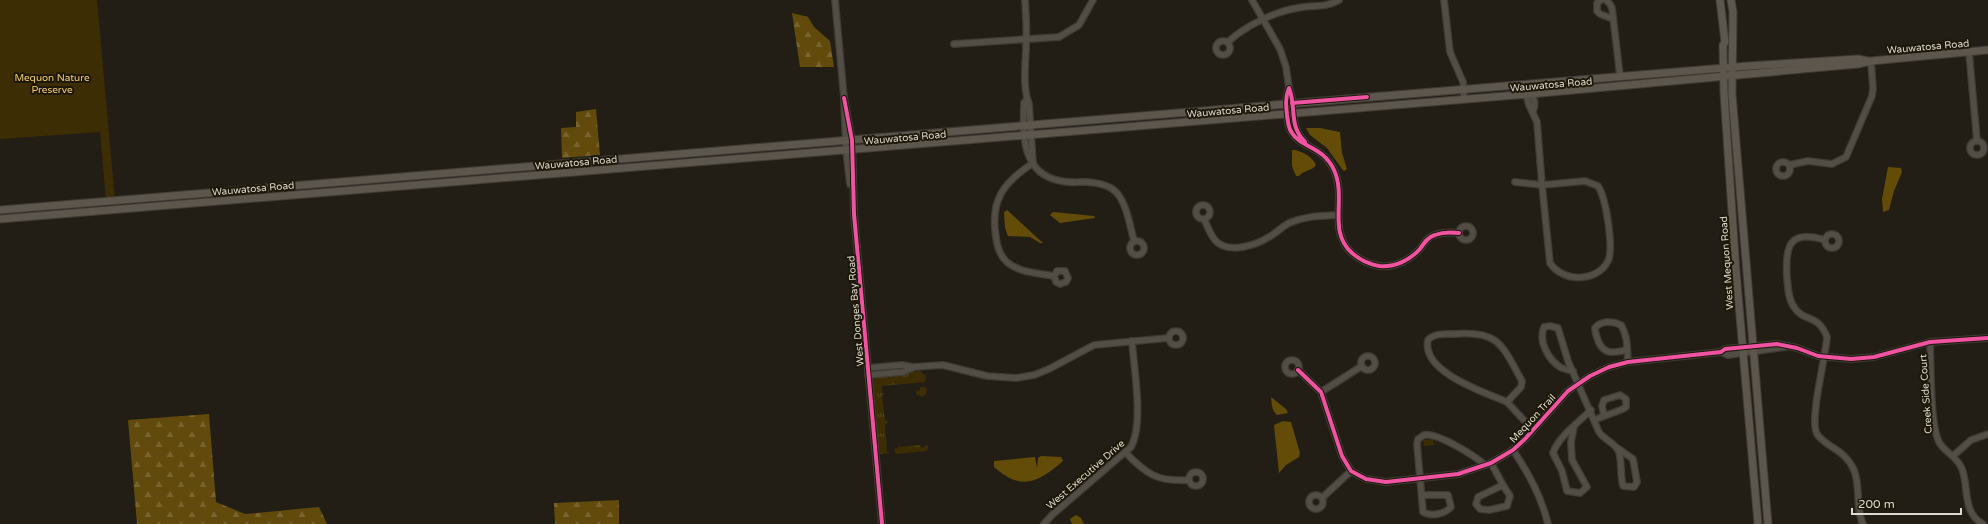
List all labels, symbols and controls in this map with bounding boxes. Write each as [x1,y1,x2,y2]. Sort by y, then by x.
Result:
street label: Wauwatosa Road [1886,37,1970,57]
park label: Mequon Nature Preserve [14,72,90,96]
street label: Wauwatosa Road [1509,75,1593,95]
street label: Wauwatosa Road [1186,101,1270,121]
street label: Wauwatosa Road [863,128,947,148]
street label: Wauwatosa Road [534,153,618,173]
street label: Wauwatosa Road [211,179,295,199]
street label: West Mequon Road [1718,216,1736,310]
street label: West Donges Bay Road [845,255,867,367]
street label: Creek Side Court [1917,354,1935,434]
street label: Mequon Trail [1507,392,1558,446]
street label: West Executive Drive [1044,437,1127,512]
scale bar [1852,490,1961,516]
text: 200 m [1858,497,1895,511]

